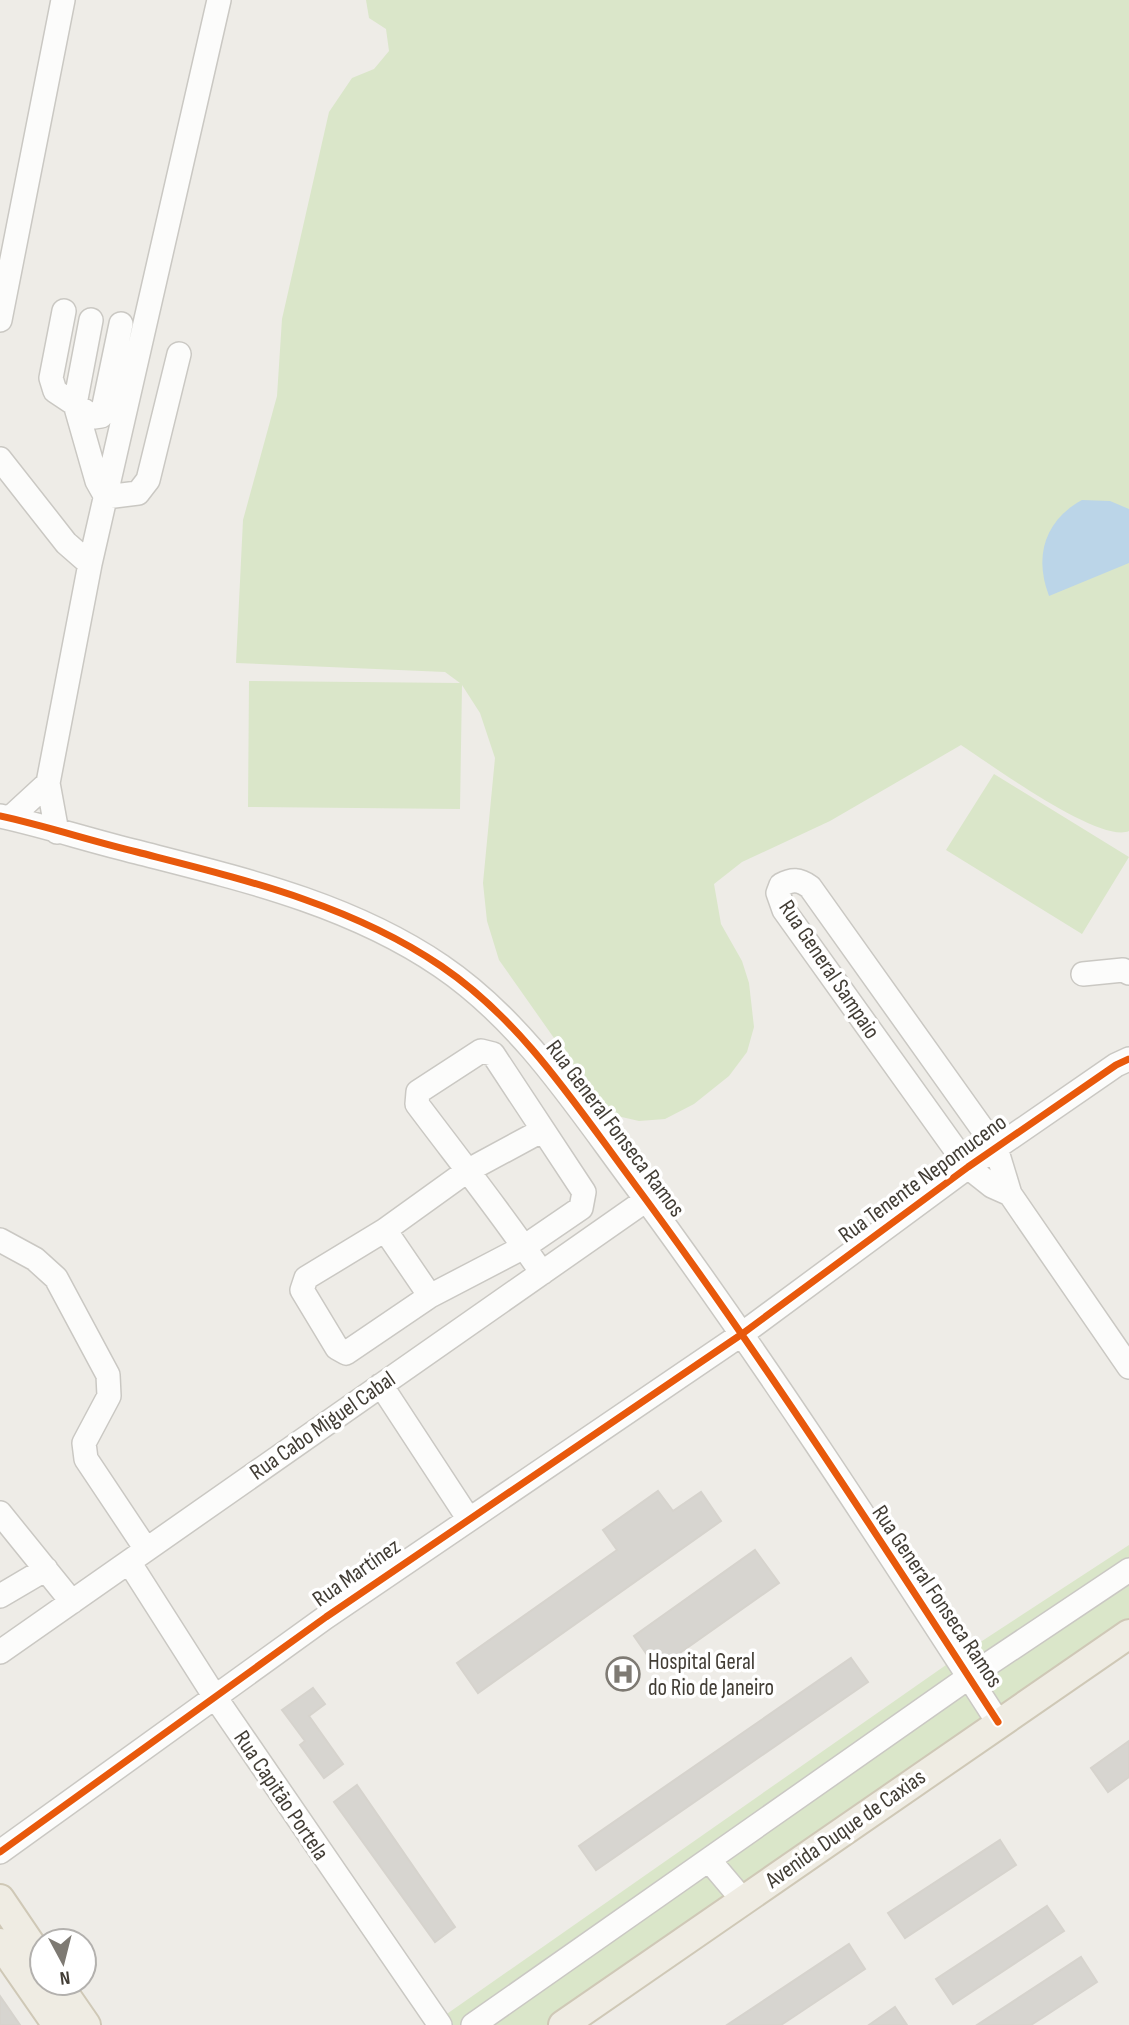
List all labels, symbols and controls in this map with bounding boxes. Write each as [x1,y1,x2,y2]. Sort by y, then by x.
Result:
street label: Rua General Sampaio [772,895,886,1044]
street label: Rua General Fonseca Ramos [540,1035,691,1223]
street label: Rua Tenente Nepomuceno [833,1108,1012,1249]
street label: Rua Cabo Miguel Cabal [244,1365,401,1486]
street label: Rua General Fonseca Ramos [866,1500,1009,1693]
street label: Rua Martínez [307,1532,406,1613]
place label: Hospital Geral do Rio de Janeiro [648,1648,774,1702]
hospital icon: Hospital Geral do Rio de Janeiro [604,1655,642,1693]
street label: Rua Capitão Portela [227,1725,335,1866]
street label: Avenida Duque de Caxias [759,1763,931,1895]
north arrow [28,1927,98,1997]
text: N [58,1965,71,1989]

